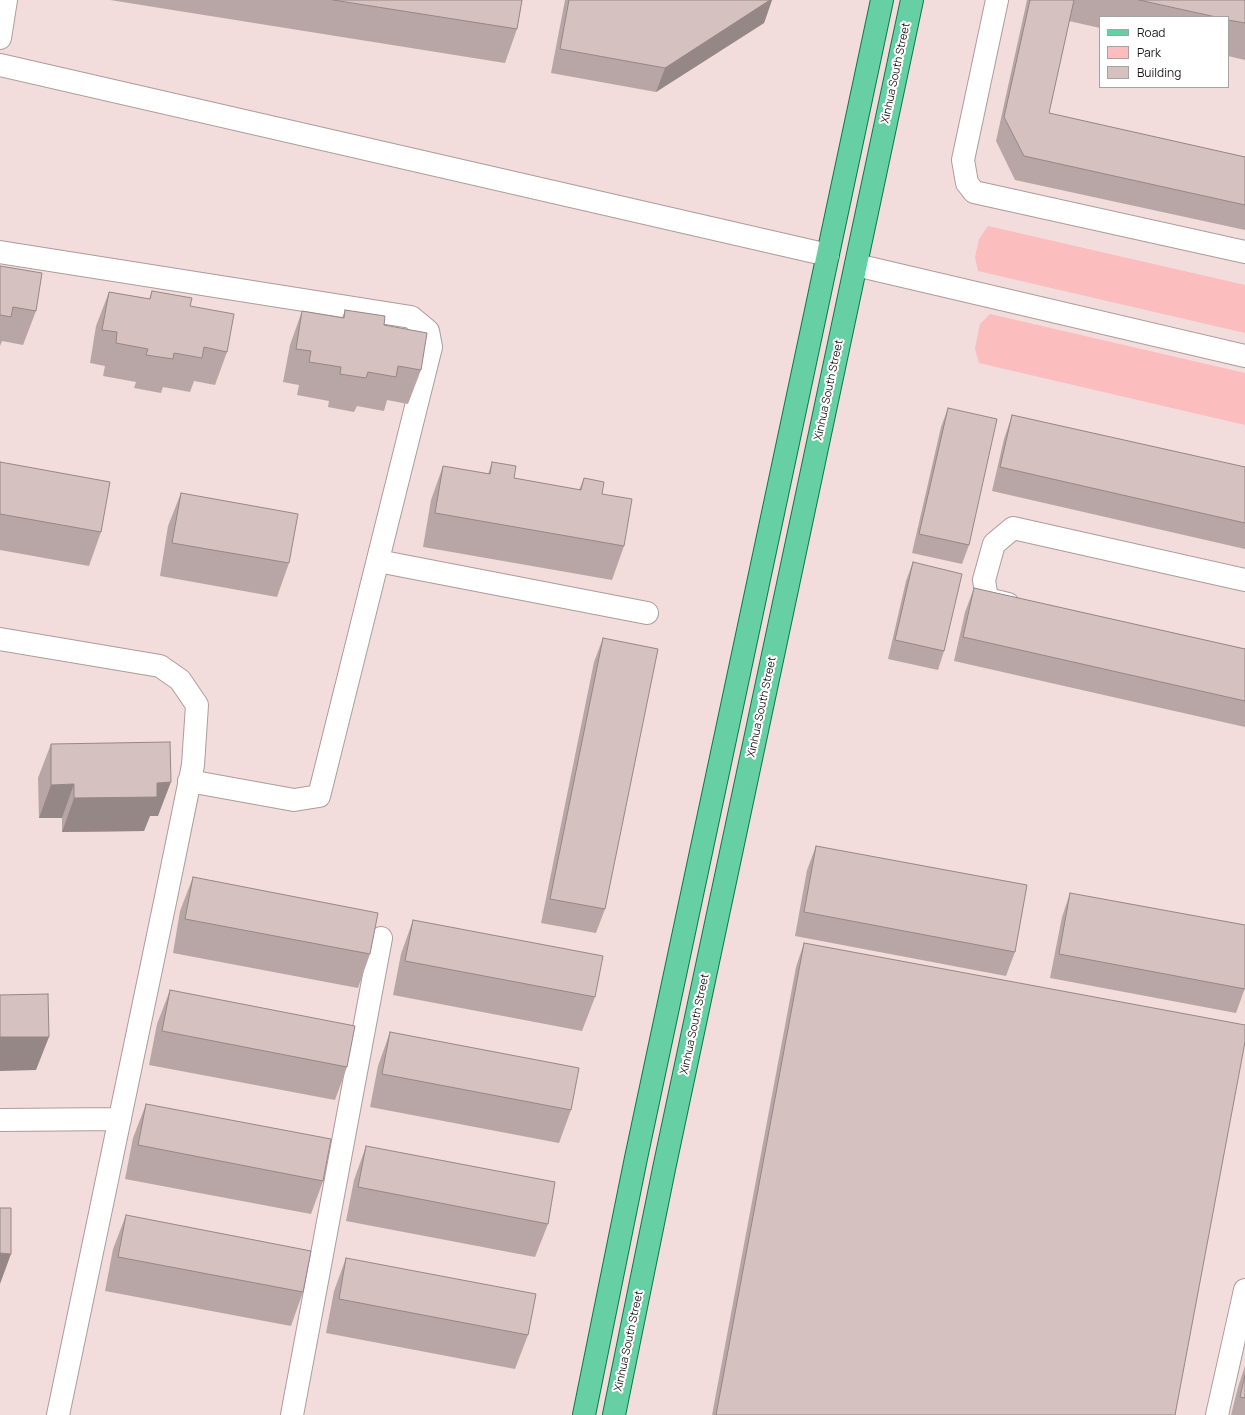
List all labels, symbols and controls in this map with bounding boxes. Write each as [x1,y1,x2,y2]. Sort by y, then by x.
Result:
legend [1099,16,1229,88]
street label: Xinhua South Street [879,22,913,124]
text: Road [1137,24,1165,41]
text: Park [1137,44,1161,61]
text: Building [1137,64,1181,81]
street label: Xinhua South Street [812,339,846,441]
street label: Xinhua South Street [745,656,779,758]
street label: Xinhua South Street [678,973,712,1075]
street label: Xinhua South Street [612,1290,646,1392]

